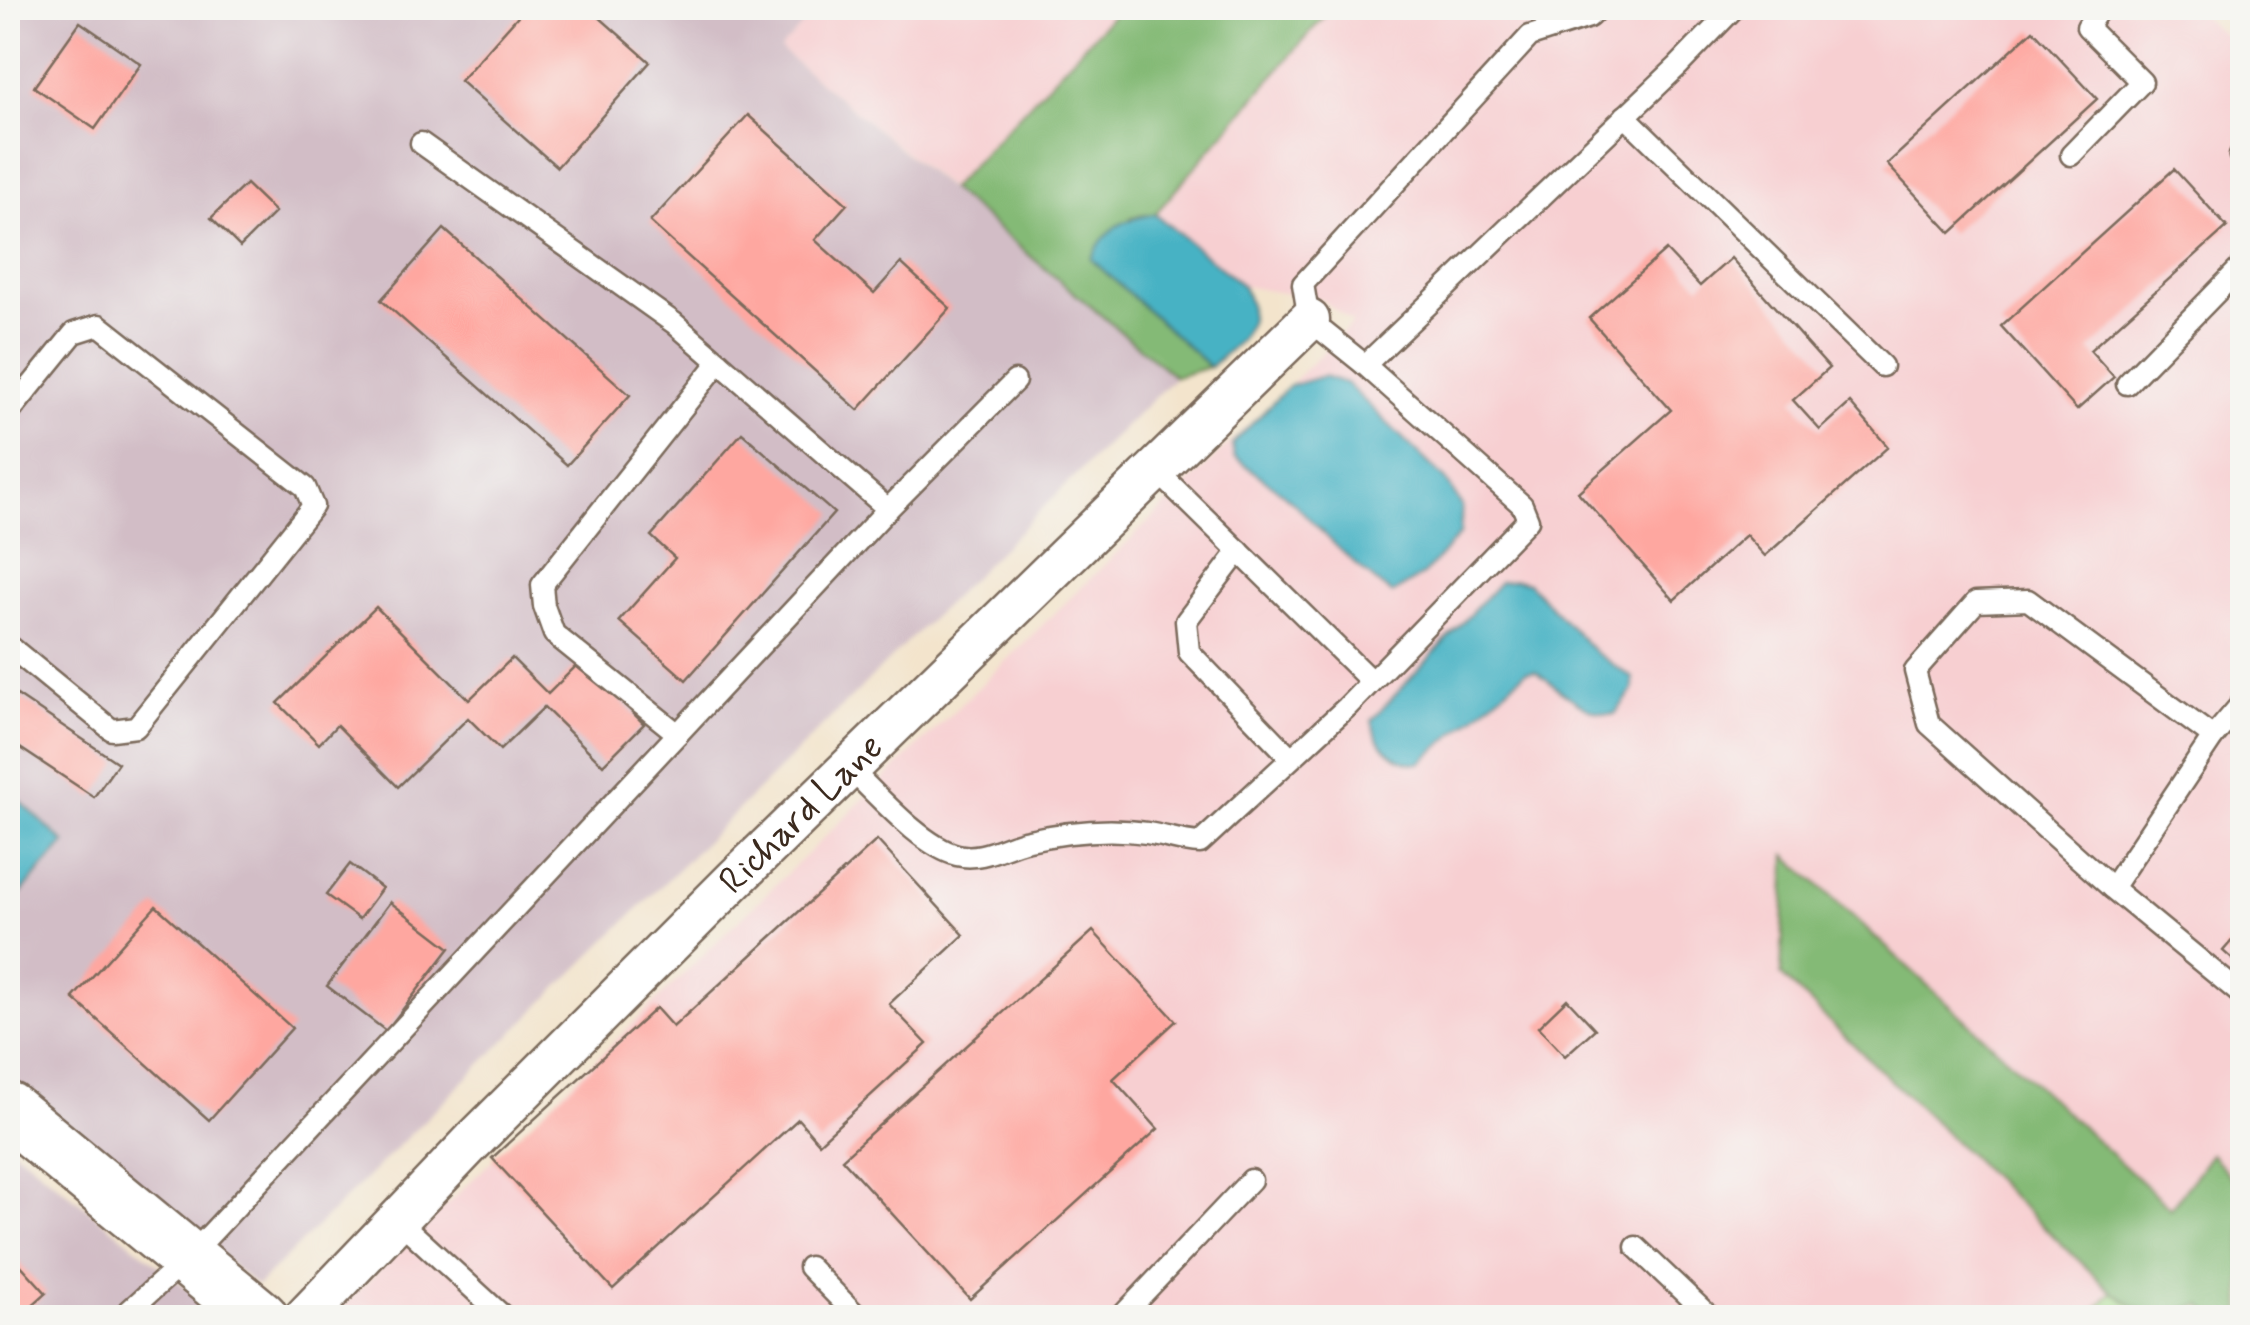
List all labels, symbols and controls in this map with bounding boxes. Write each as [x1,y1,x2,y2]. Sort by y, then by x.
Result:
street label: Richard Lane [709,723,894,905]

